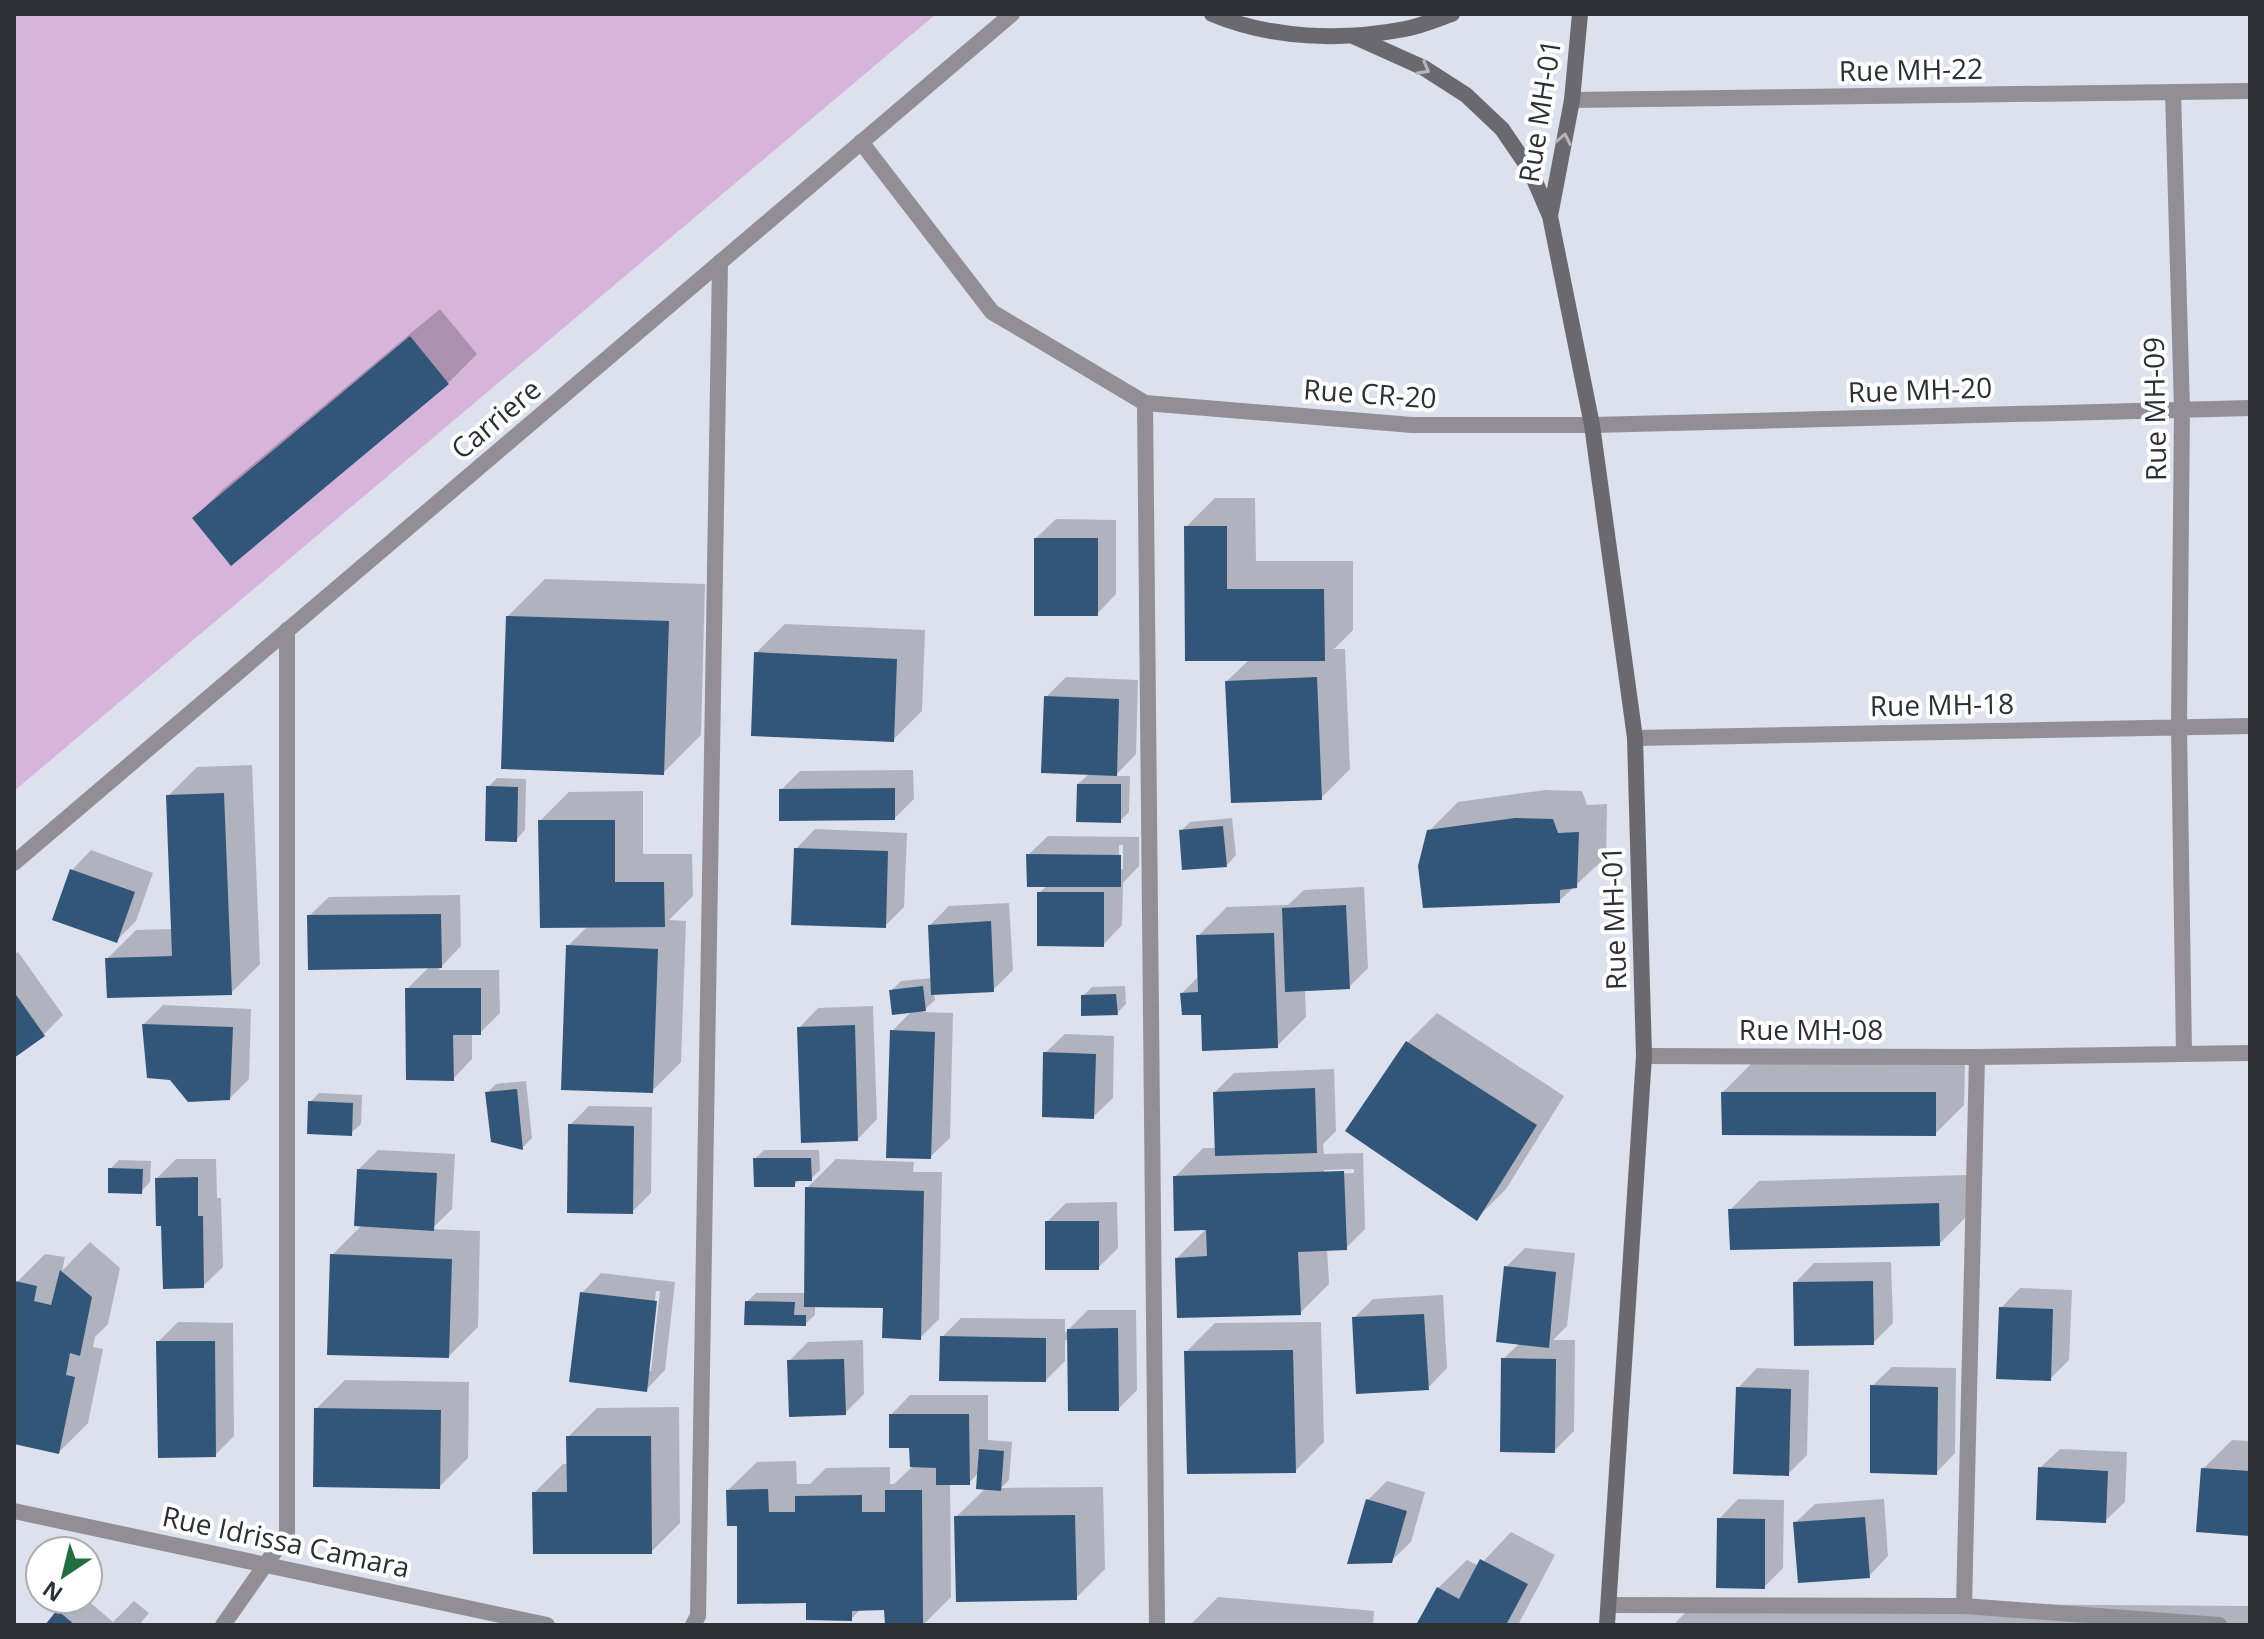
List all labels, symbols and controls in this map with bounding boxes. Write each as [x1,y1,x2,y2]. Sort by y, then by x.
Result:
street label: Rue MH-01 [1509,37,1569,185]
street label: Rue MH-22 [1839,49,1983,89]
one-way arrow [1415,59,1429,75]
one-way arrow [1555,132,1572,146]
street label: Rue MH-09 [2134,337,2174,481]
street label: Rue MH-20 [1847,367,1993,411]
street label: Rue CR-20 [1302,369,1438,417]
street label: Carriere [443,370,548,467]
street label: Rue MH-18 [1870,684,2014,724]
street label: Rue MH-01 [1591,845,1635,991]
street label: Rue MH-08 [1739,1010,1883,1048]
street label: Rue Idrissa Camara [159,1496,413,1586]
north arrow [24,1535,104,1615]
text: N [36,1575,68,1610]

